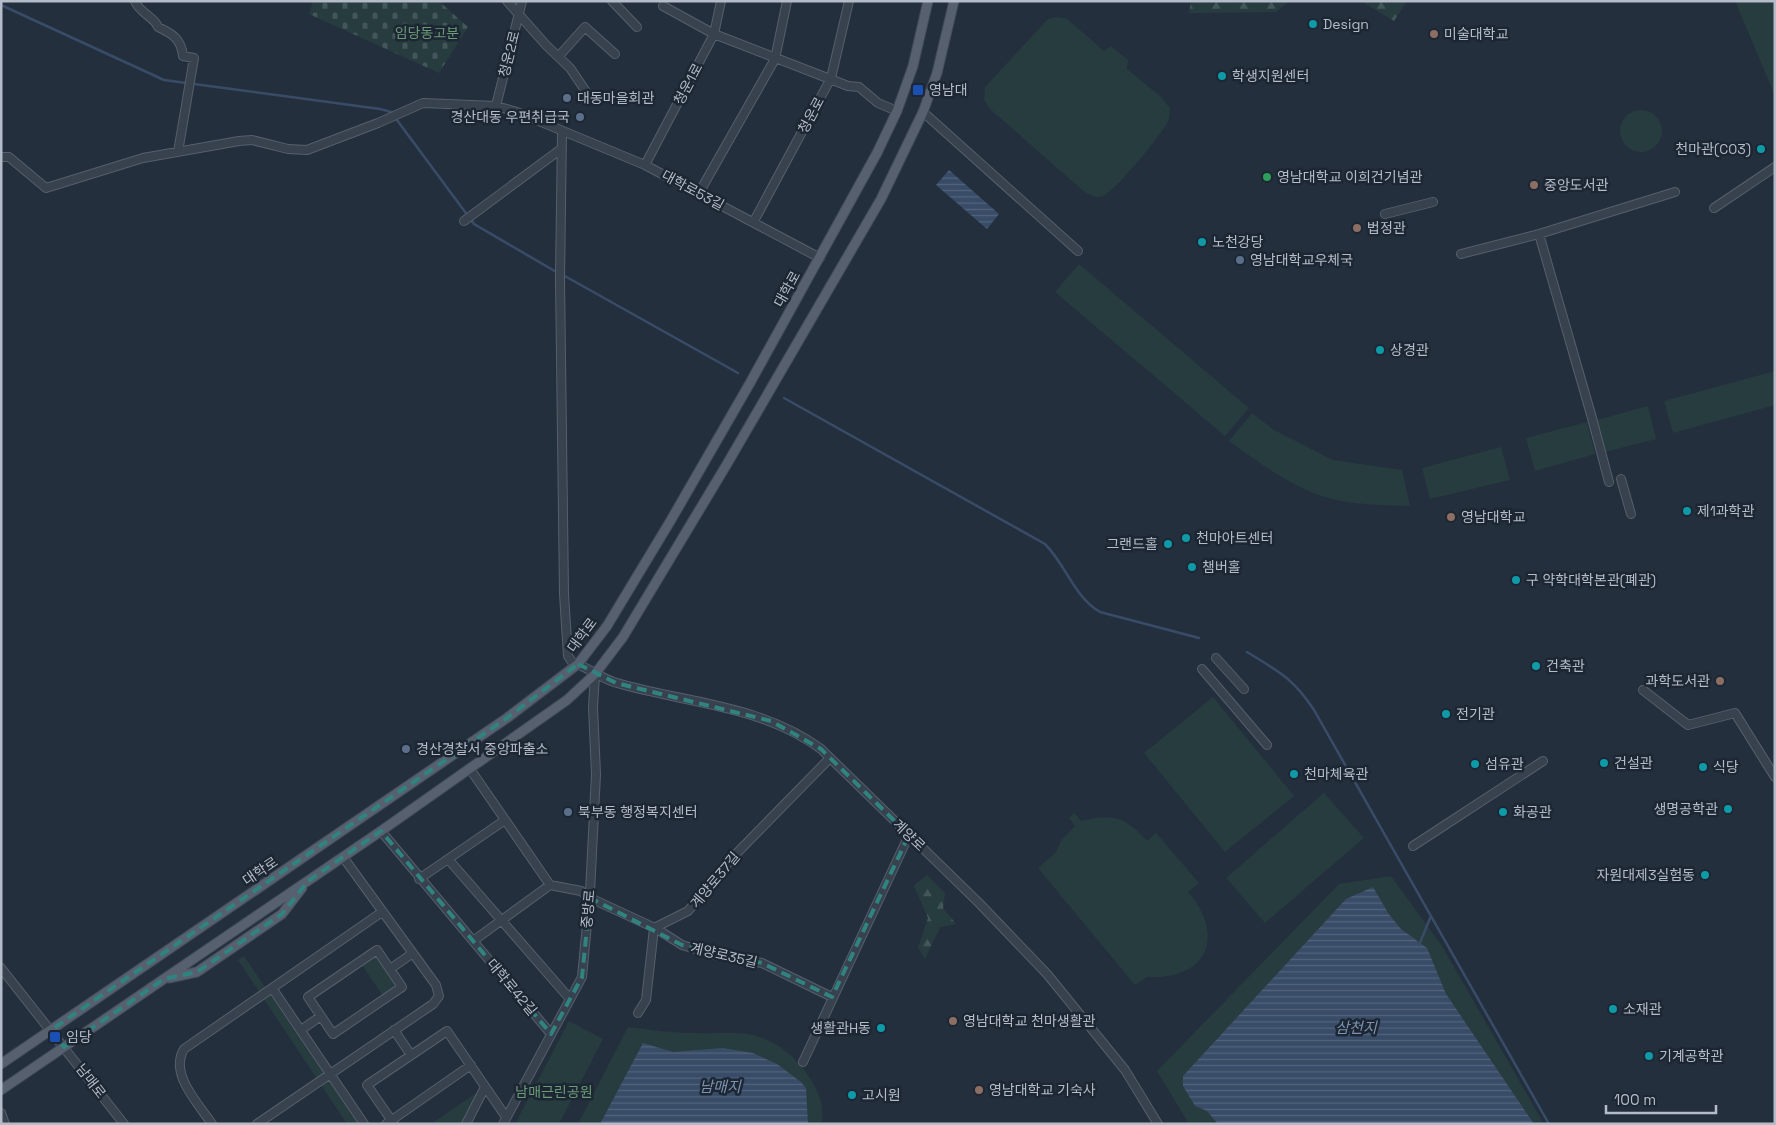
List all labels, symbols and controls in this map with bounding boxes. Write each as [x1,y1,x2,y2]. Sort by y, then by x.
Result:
place label: Design [1323,15,1369,33]
marker: Design [1307,18,1319,30]
park label: 임당동고분 [395,24,459,42]
place label: 미술대학교 [1444,25,1509,43]
marker: 미술대학교 [1428,28,1440,40]
street label: 청운2로 [495,29,523,79]
street label: 청운1로 [670,60,706,108]
place label: 학생지원센터 [1232,67,1309,85]
marker: 학생지원센터 [1216,70,1228,82]
place label: 영남대 [929,81,968,99]
marker: 영남대 [911,83,925,97]
place label: 대동마을회관 [577,89,654,107]
marker: 대동마을회관 [561,92,573,104]
street label: 청운로 [794,94,828,136]
place label: 경산대동 우편취급국 [450,108,570,126]
marker: 경산대동 우편취급국 [574,111,586,123]
place label: 천마관(C03) [1675,140,1751,158]
marker: 천마관(C03) [1755,143,1767,155]
street label: 대학로53길 [659,166,727,214]
place label: 영남대학교 이희건기념관 [1277,168,1422,186]
marker: 영남대학교 이희건기념관 [1261,171,1273,183]
place label: 중앙도서관 [1544,176,1609,194]
marker: 중앙도서관 [1528,179,1540,191]
place label: 법정관 [1367,219,1406,237]
marker: 법정관 [1351,222,1363,234]
place label: 노천강당 [1212,233,1264,251]
marker: 노천강당 [1196,236,1208,248]
place label: 영남대학교우체국 [1250,251,1353,269]
marker: 영남대학교우체국 [1234,254,1246,266]
street label: 대학로 [770,268,804,310]
place label: 상경관 [1390,341,1429,359]
marker: 상경관 [1374,344,1386,356]
place label: 제1과학관 [1697,502,1754,520]
marker: 제1과학관 [1681,505,1693,517]
place label: 영남대학교 [1461,508,1526,526]
marker: 영남대학교 [1445,511,1457,523]
place label: 천마아트센터 [1196,529,1273,547]
marker: 천마아트센터 [1180,532,1192,544]
place label: 그랜드홀 [1106,535,1158,553]
marker: 그랜드홀 [1162,538,1174,550]
place label: 챔버홀 [1202,558,1241,576]
marker: 챔버홀 [1186,561,1198,573]
place label: 구 약학대학본관(폐관) [1526,571,1656,589]
marker: 구 약학대학본관(폐관) [1510,574,1522,586]
street label: 대학로 [563,614,601,656]
place label: 건축관 [1546,657,1585,675]
marker: 건축관 [1530,660,1542,672]
place label: 과학도서관 [1646,672,1710,690]
marker: 과학도서관 [1714,675,1726,687]
place label: 전기관 [1456,705,1495,723]
marker: 전기관 [1440,708,1452,720]
place label: 경산경찰서 중앙파출소 [416,740,549,758]
marker: 경산경찰서 중앙파출소 [400,743,412,755]
place label: 건설관 [1614,754,1653,772]
place label: 섬유관 [1485,755,1524,773]
marker: 건설관 [1598,757,1610,769]
marker: 섬유관 [1469,758,1481,770]
place label: 식당 [1713,758,1739,776]
marker: 식당 [1697,761,1709,773]
place label: 천마체육관 [1304,765,1369,783]
marker: 천마체육관 [1288,768,1300,780]
place label: 생명공학관 [1654,800,1718,818]
place label: 북부동 행정복지센터 [578,803,698,821]
place label: 화공관 [1513,803,1552,821]
marker: 생명공학관 [1722,803,1734,815]
marker: 북부동 행정복지센터 [562,806,574,818]
marker: 화공관 [1497,806,1509,818]
street label: 계양로 [889,815,929,855]
street label: 계양로37길 [686,848,744,912]
street label: 대학로 [239,853,281,889]
place label: 자원대제3실험동 [1596,866,1695,884]
marker: 자원대제3실험동 [1699,869,1711,881]
street label: 중방로 [577,889,599,929]
street label: 계양로35길 [689,939,759,971]
street label: 대학로42길 [483,955,541,1019]
place label: 소재관 [1623,1000,1662,1018]
marker: 소재관 [1607,1003,1619,1015]
place label: 영남대학교 천마생활관 [963,1012,1096,1030]
marker: 영남대학교 천마생활관 [947,1015,959,1027]
water label: 삼천지 [1335,1018,1378,1037]
place label: 생활관H동 [810,1019,871,1037]
marker: 생활관H동 [875,1022,887,1034]
place label: 임당 [66,1028,92,1046]
marker: 임당 [48,1030,62,1044]
place label: 기계공학관 [1659,1047,1724,1065]
marker: 기계공학관 [1643,1050,1655,1062]
street label: 남매로 [72,1060,110,1102]
water label: 남매지 [699,1077,742,1096]
place label: 영남대학교 기숙사 [989,1081,1096,1099]
scale bar [1606,1082,1716,1114]
park label: 남매근린공원 [515,1083,593,1101]
marker: 영남대학교 기숙사 [973,1084,985,1096]
place label: 고시원 [862,1086,901,1104]
marker: 고시원 [846,1089,858,1101]
text: 100 m [1614,1090,1656,1109]

